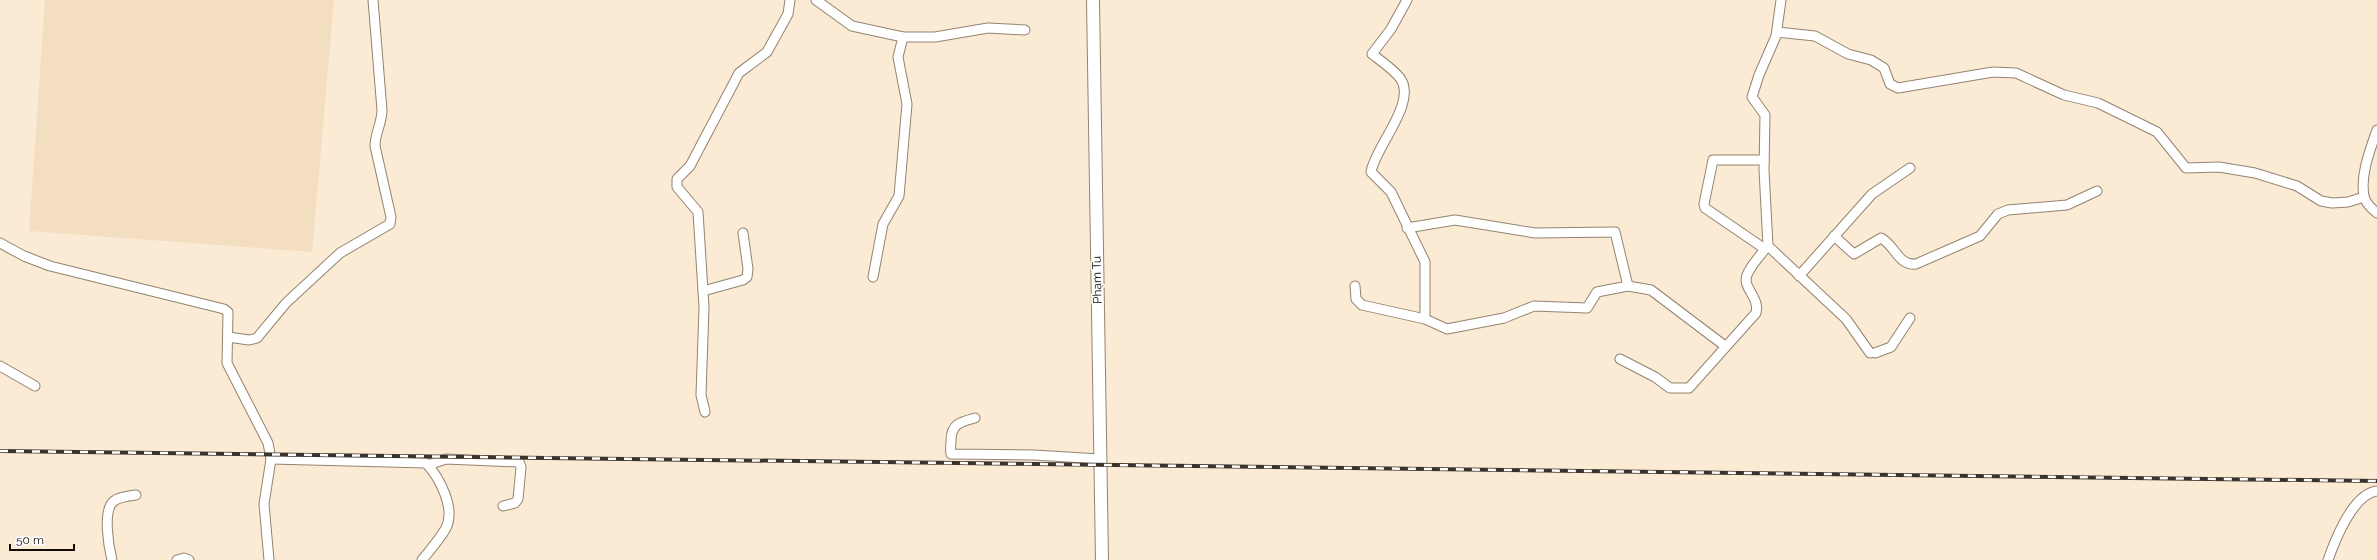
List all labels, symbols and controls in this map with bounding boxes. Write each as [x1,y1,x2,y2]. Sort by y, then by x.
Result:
street label: Phạm Tu [1090,256,1104,304]
scale bar [10,526,74,552]
text: 50 m [16,533,44,547]

